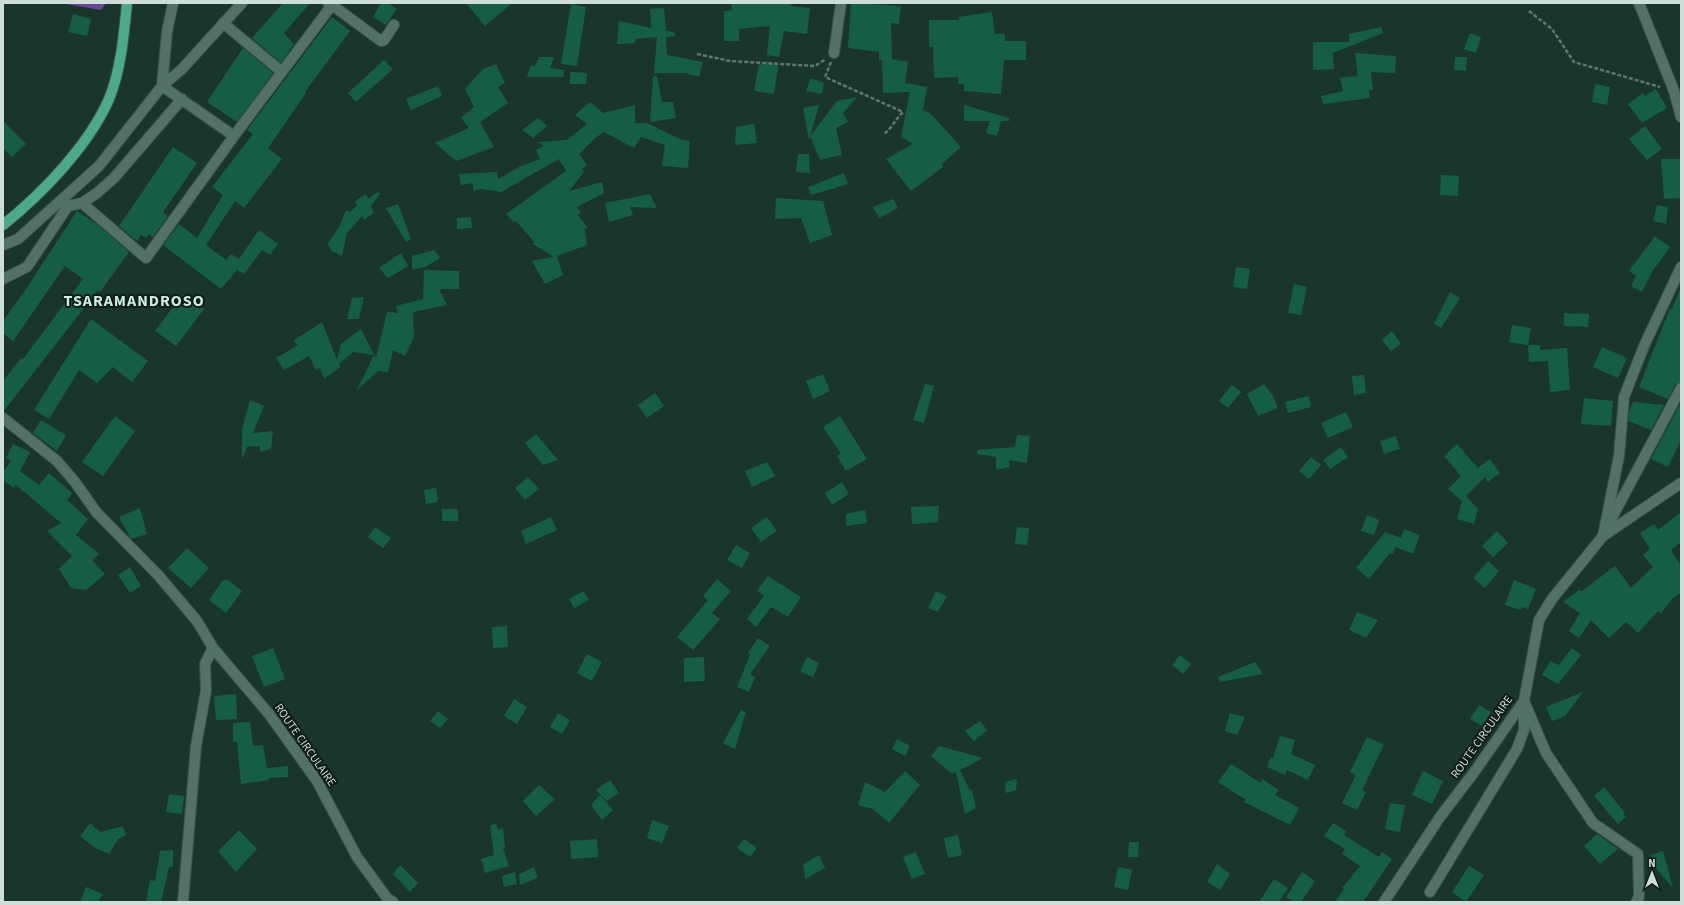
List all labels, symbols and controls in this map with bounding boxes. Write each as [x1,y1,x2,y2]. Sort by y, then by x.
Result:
district label: TSARAMANDROSO [63,290,205,312]
street label: ROUTE CIRCULAIRE [1447,692,1517,782]
street label: ROUTE CIRCULAIRE [270,700,340,790]
north arrow [1632,853,1672,893]
text: N [1648,856,1656,871]

